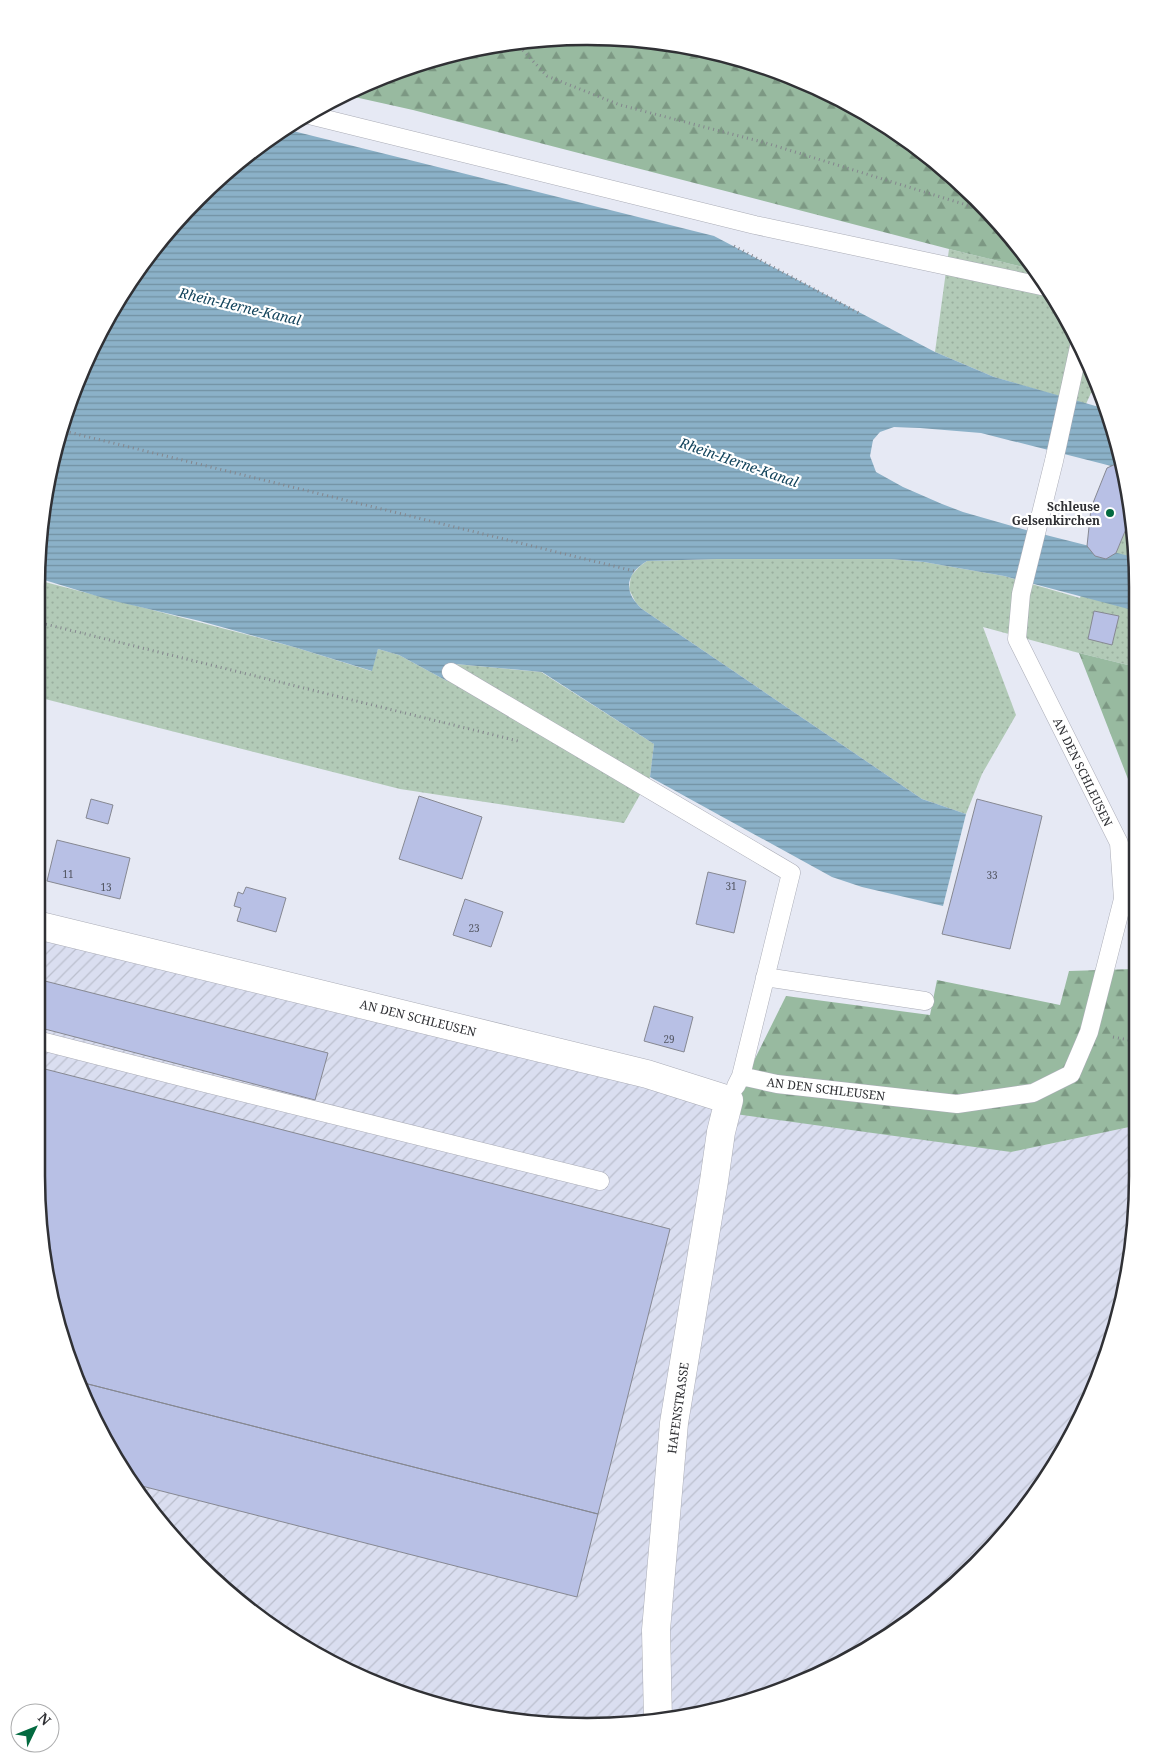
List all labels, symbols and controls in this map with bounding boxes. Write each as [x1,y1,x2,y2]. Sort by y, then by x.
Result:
water label: Rhein-Herne-Kanal [176,283,303,329]
water label: Rhein-Herne-Kanal [676,432,802,491]
place label: Schleuse Gelsenkirchen [1012,498,1100,529]
marker: Schleuse Gelsenkirchen [1104,507,1116,519]
street label: AN DEN SCHLEUSEN [1049,715,1117,829]
house number: 11 [62,867,74,881]
house number: 33 [986,868,998,882]
house number: 31 [725,879,737,893]
house number: 13 [100,880,112,894]
house number: 23 [468,921,480,935]
street label: AN DEN SCHLEUSEN [358,995,478,1041]
house number: 29 [663,1032,675,1046]
street label: AN DEN SCHLEUSEN [766,1073,886,1105]
street label: HAFENSTRASSE [663,1361,693,1455]
north arrow [10,1703,60,1753]
text: N [34,1708,56,1729]

